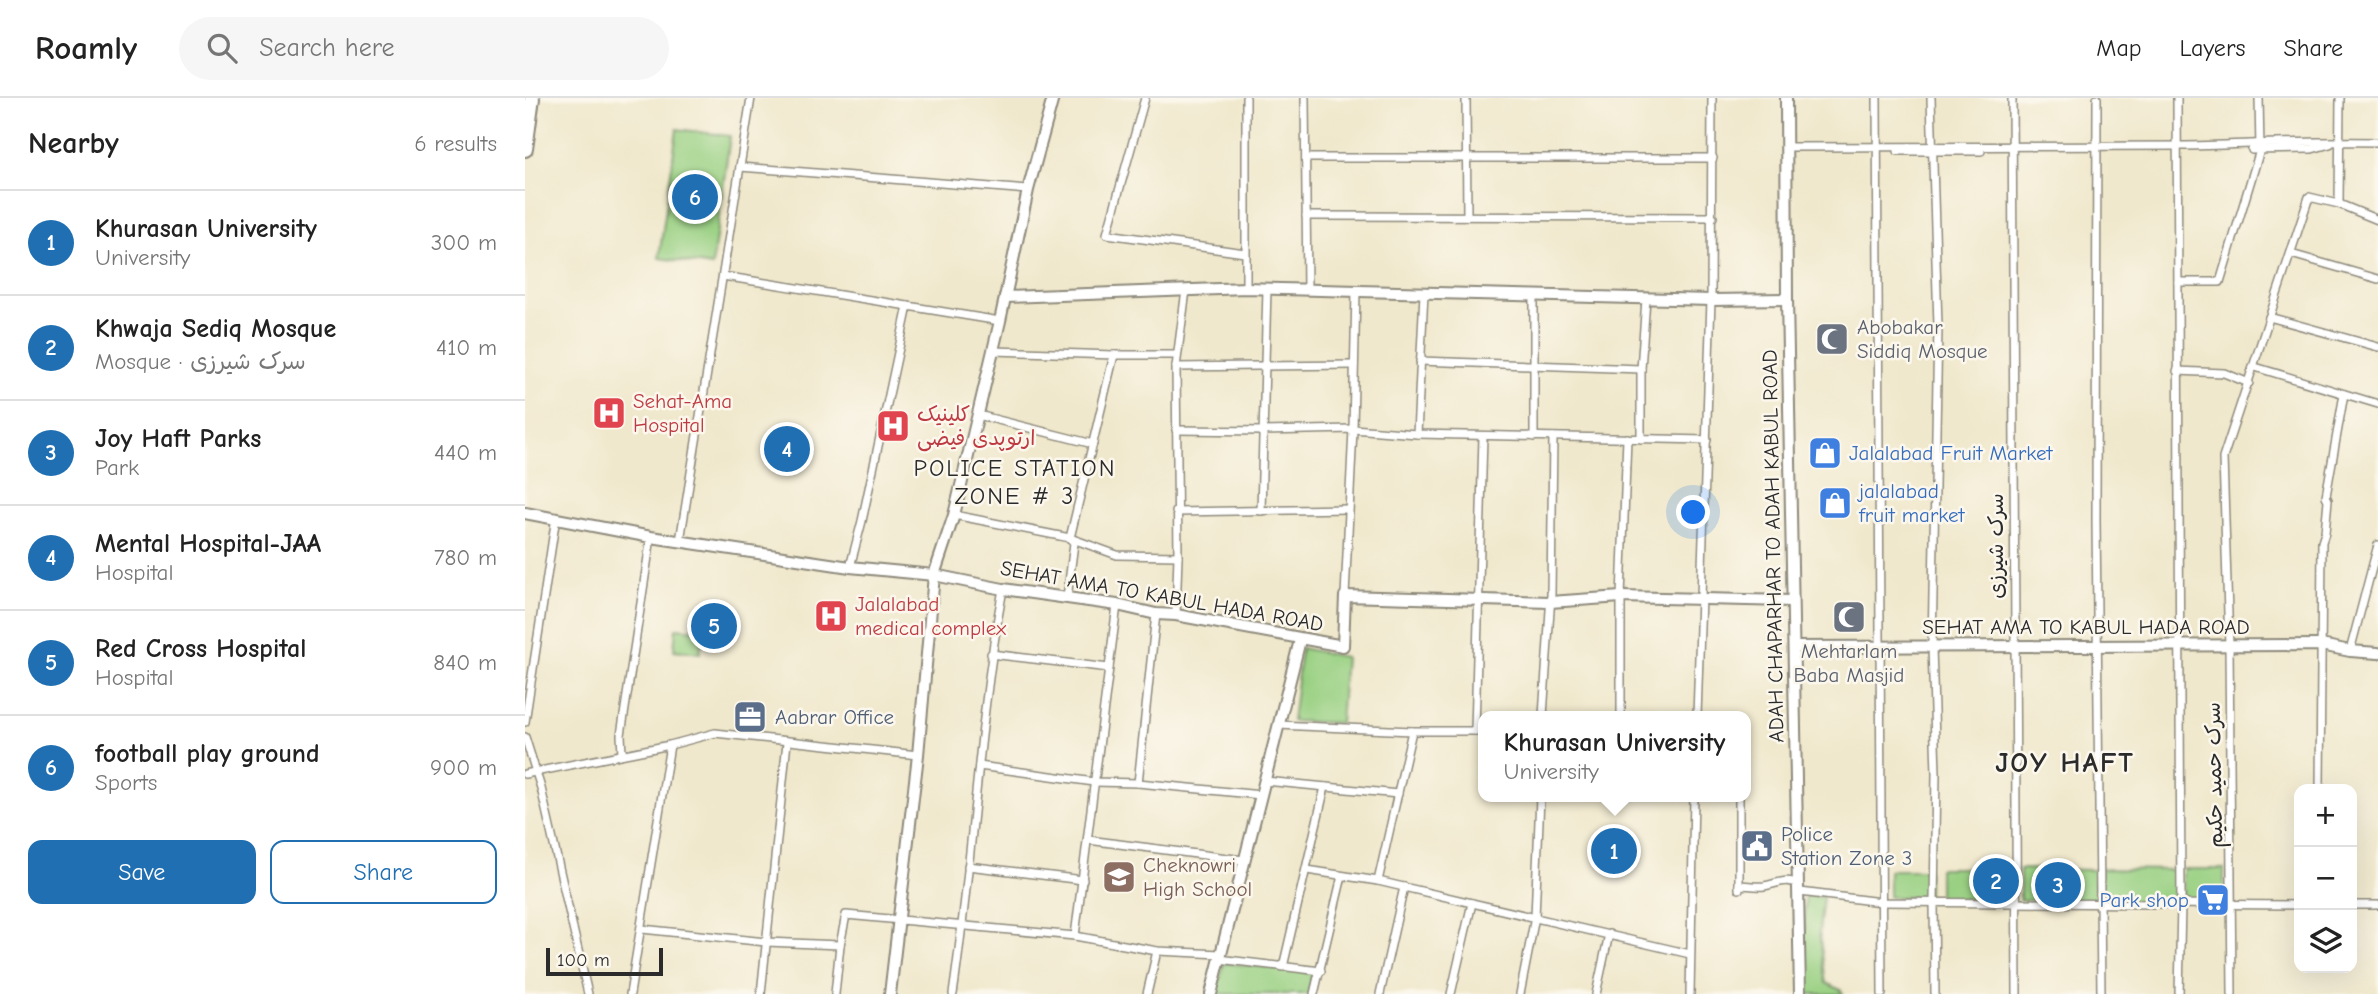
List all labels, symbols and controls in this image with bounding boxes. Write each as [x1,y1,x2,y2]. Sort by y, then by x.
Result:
search box [179,17,669,80]
text: Roamly [35,29,137,67]
icon: search [203,29,241,67]
text: Search here [259,33,395,63]
text: Map [2096,34,2142,62]
text: Layers [2180,34,2245,62]
text: Share [2283,34,2343,62]
text: Nearby [28,126,119,161]
text: 6 results [414,130,497,157]
pin: 6 [672,171,718,223]
text: Khurasan University [95,214,317,244]
text: 1 [46,229,56,256]
text: 300 m [431,229,497,256]
text: University [95,244,190,271]
text: Khwaja Sediq Mosque [95,314,336,344]
place label: Abobakar Siddiq Mosque [1857,315,1988,363]
mosque icon: Abobakar Siddiq Mosque [1813,320,1851,358]
text: 2 [45,334,57,361]
text: 410 m [436,334,497,361]
text: Mosque · سرک شیرزی [95,348,306,375]
street label: ADAH CHAPARHAR TO ADAH KABUL ROAD [1758,349,1788,743]
place label: Sehat-Ama Hospital [633,389,732,437]
hospital icon: Sehat-Ama Hospital [590,394,628,432]
place label: کلینیک ارتوپدی فیضی [917,402,1035,452]
hospital icon: کلینیک ارتوپدی فیضی [874,407,912,445]
pin: 4 [764,423,810,475]
text: Joy Haft Parks [95,424,261,454]
shop icon: Jalalabad Fruit Market [1806,434,1844,472]
text: 3 [45,439,57,466]
text: 440 m [434,439,497,466]
place label: Jalalabad Fruit Market [1849,441,2054,465]
text: Park [95,454,139,481]
district label: POLICE STATION ZONE # 3 [913,454,1117,510]
place label: jalalabad fruit market [1857,479,1965,527]
shop icon: jalalabad fruit market [1816,484,1854,522]
street label: سرک شیرزی [1984,493,2008,599]
your location [1676,495,1710,529]
text: Mental Hospital-JAA [95,529,321,559]
text: 4 [46,544,56,571]
text: 780 m [434,544,497,571]
street label: SEHAT AMA TO KABUL HADA ROAD [999,556,1325,636]
text: Hospital [95,559,173,586]
place label: Jalalabad medical complex [855,592,1006,640]
hospital icon: Jalalabad medical complex [812,597,850,635]
mosque icon: Mehtarlam Baba Masjid [1830,598,1868,636]
pin: 5 [691,600,737,652]
street label: SEHAT AMA TO KABUL HADA ROAD [1922,615,2250,639]
text: Red Cross Hospital [95,634,306,664]
place label: Mehtarlam Baba Masjid [1794,639,1904,687]
text: 5 [45,649,57,676]
text: 840 m [433,649,497,676]
text: Hospital [95,664,173,691]
office icon: Aabrar Office [731,698,769,736]
street label: سرک حمید حکیم [2201,702,2231,848]
place label: Aabrar Office [775,705,894,729]
popup [1478,711,1751,802]
text: Khurasan University [1504,728,1725,758]
text: football play ground [95,739,320,769]
district label: JOY HAFT [1995,747,2135,779]
text: 6 [45,754,57,781]
text: 900 m [430,754,497,781]
text: University [1504,758,1599,785]
text: Sports [95,769,157,796]
map controls [2294,784,2357,973]
button: + [2294,784,2357,847]
place label: Police Station Zone 3 [1781,822,1912,870]
pin: 1 [1591,825,1637,877]
public building icon: Police Station Zone 3 [1738,827,1776,865]
button: Save [28,840,256,904]
button: Share [270,840,497,904]
button: − [2294,847,2357,910]
place label: Cheknowri High School [1143,853,1252,901]
pin: 2 [1973,855,2019,907]
school or university icon: Cheknowri High School [1100,858,1138,896]
pin: 3 [2035,859,2081,911]
supermarket icon: Park shop [2194,881,2232,919]
place label: Park shop [2100,888,2189,912]
button: layers [2294,910,2357,973]
scale bar [546,945,663,977]
text: 100 m [557,949,610,971]

